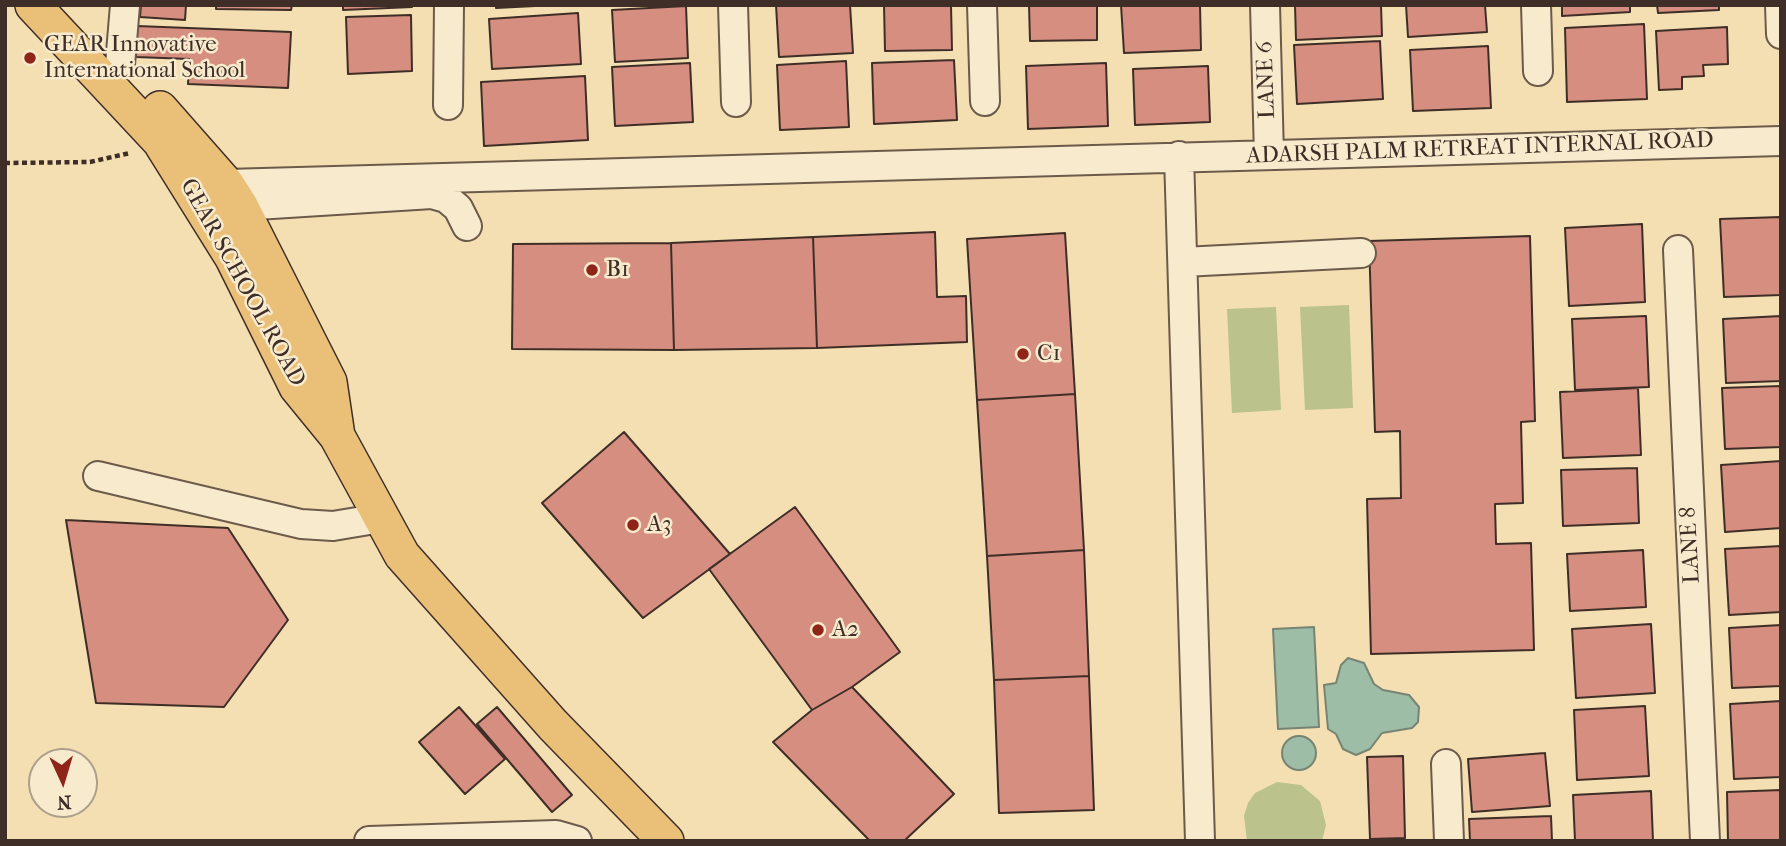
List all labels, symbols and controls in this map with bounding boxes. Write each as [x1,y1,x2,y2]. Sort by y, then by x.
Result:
place label: GEAR Innovative International School [44,31,245,85]
street label: LANE 6 [1252,41,1282,119]
marker: GEAR Innovative International School [22,50,38,66]
street label: ADARSH PALM RETREAT INTERNAL ROAD [1246,127,1714,171]
street label: GEAR SCHOOL ROAD [173,174,311,392]
place label: B1 [606,256,629,284]
marker: B1 [584,262,600,278]
place label: C1 [1037,340,1061,368]
marker: C1 [1015,346,1031,362]
street label: LANE 8 [1675,506,1707,584]
place label: A3 [647,511,671,539]
marker: A3 [625,517,641,533]
place label: A2 [832,616,859,644]
marker: A2 [810,622,826,638]
north arrow [28,748,98,818]
text: N [56,790,72,813]

